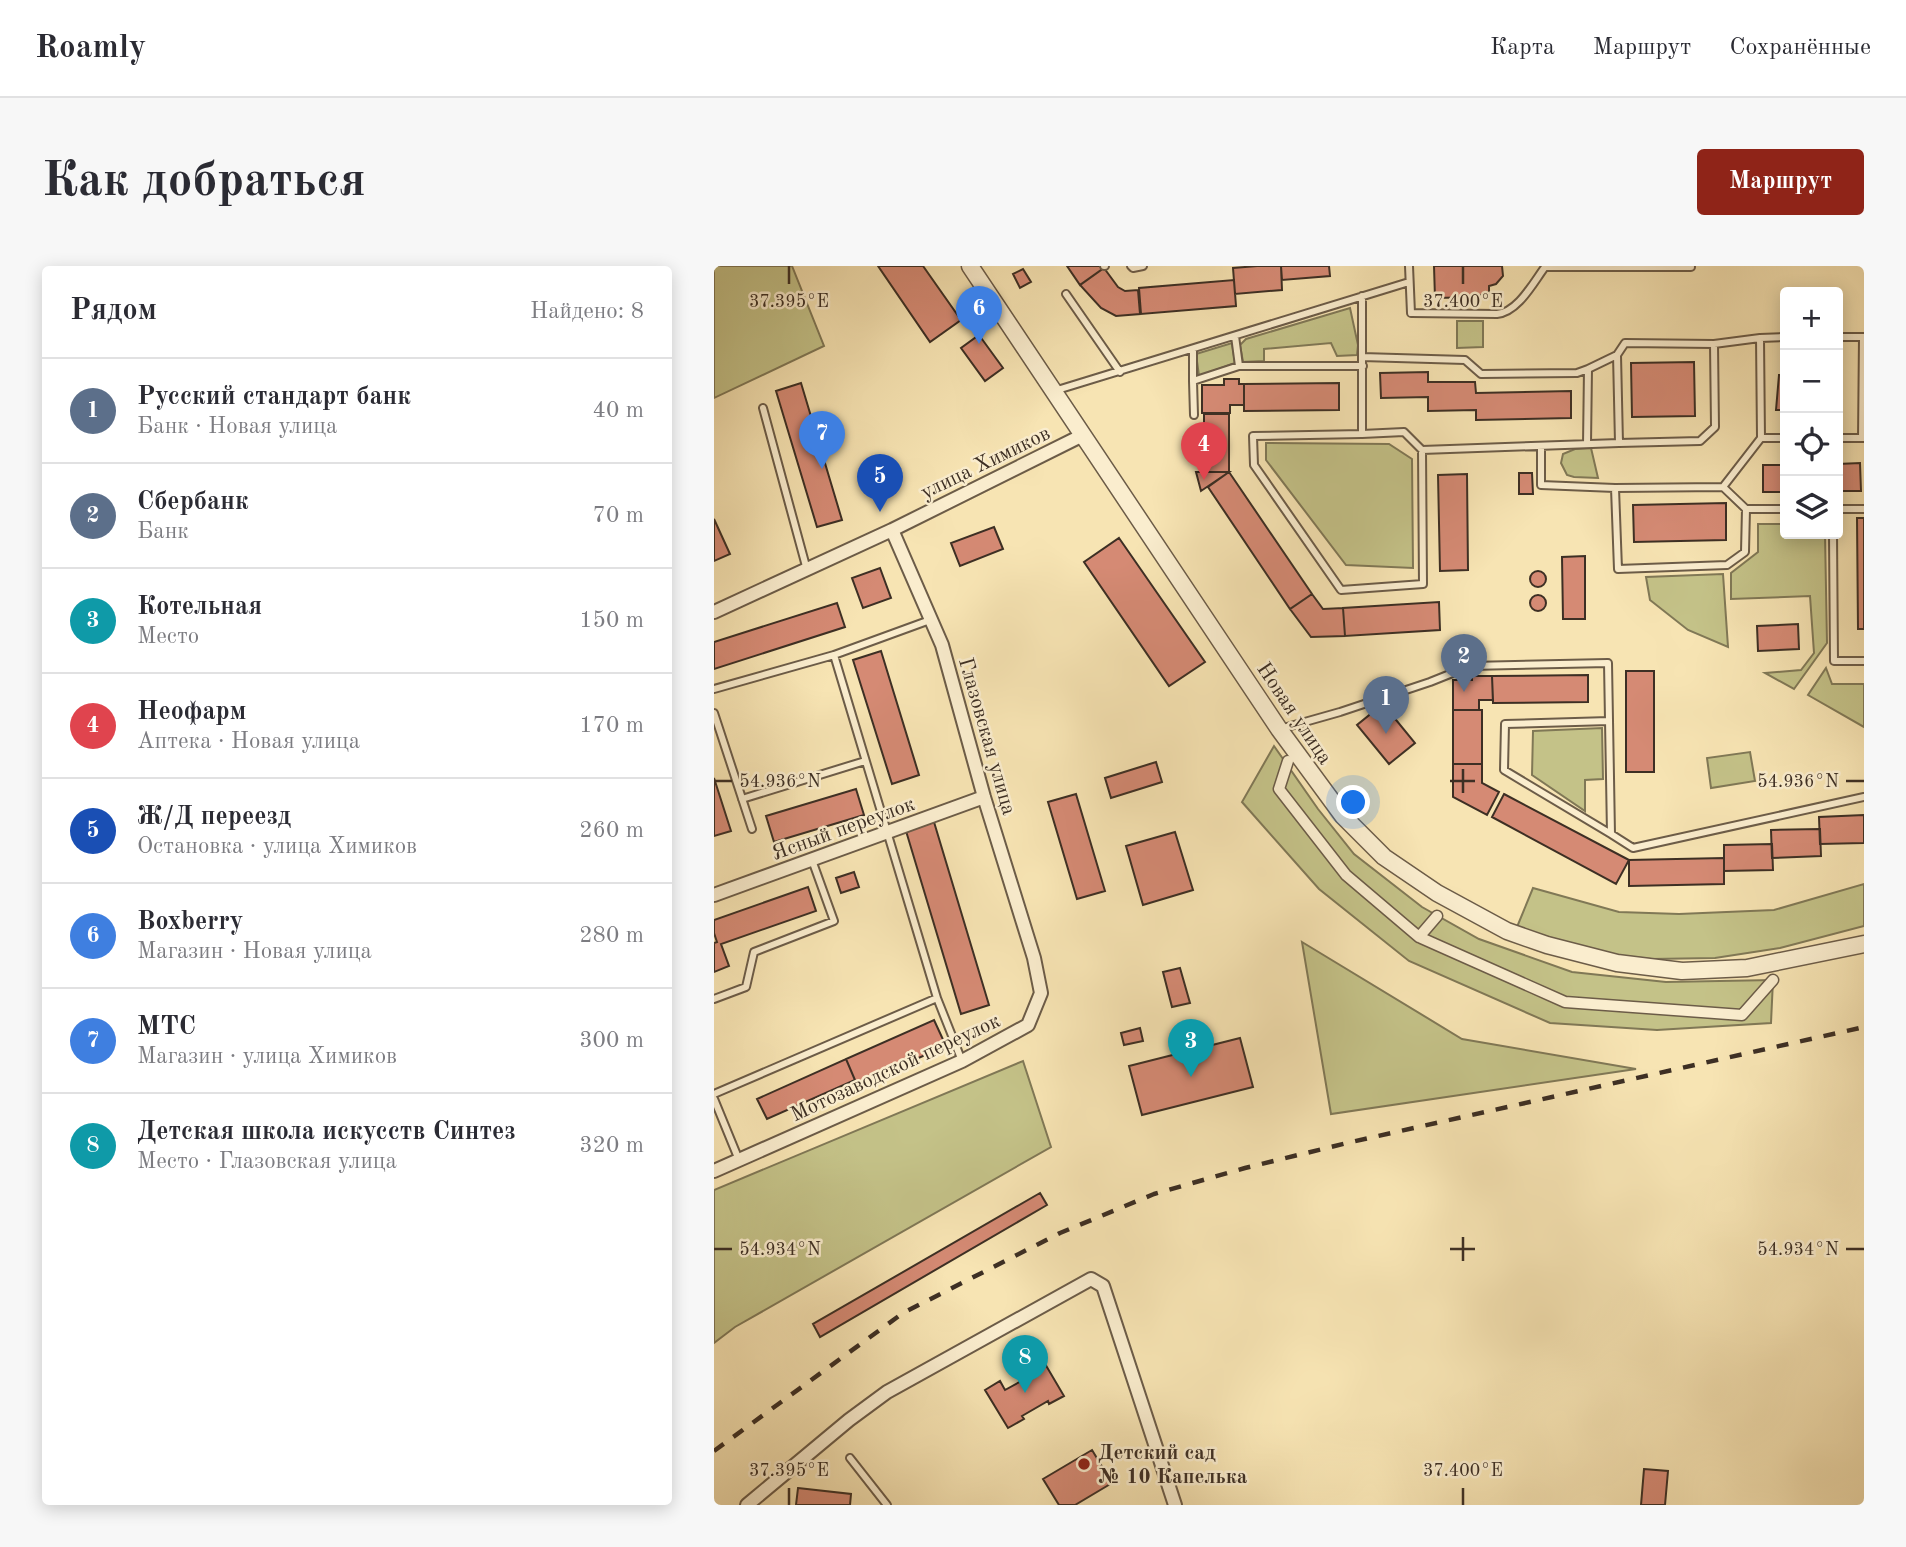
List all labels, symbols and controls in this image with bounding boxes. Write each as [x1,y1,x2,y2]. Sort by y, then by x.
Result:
text: Roamly [35,32,146,65]
text: Карта [1490,36,1555,60]
text: Маршрут [1593,36,1691,60]
text: Сохранённые [1729,36,1871,60]
button: Маршрут [1697,149,1864,215]
text: Как добраться [42,158,366,207]
pin: 6 [956,286,1002,344]
map controls [1780,287,1843,539]
button: + [1780,287,1843,350]
text: 37.395°E [749,293,829,311]
text: 37.400°E [1423,293,1503,311]
text: Рядом [70,296,157,326]
text: Найдено: 8 [530,300,644,323]
button: − [1780,350,1843,413]
text: Русский стандарт банк [137,384,411,410]
text: 1 [86,399,100,422]
text: 40 m [593,399,644,422]
pin: 7 [799,411,845,469]
button: locate [1780,413,1843,476]
text: Банк · Новая улица [137,415,337,438]
pin: 4 [1181,422,1227,480]
street label: улица Химиков [918,423,1054,504]
pin: 5 [857,454,903,512]
button: layers [1780,476,1843,539]
text: Сбербанк [137,489,249,515]
text: 2 [86,504,100,527]
text: 70 m [593,504,644,527]
text: Банк [137,520,189,543]
text: Котельная [137,594,262,620]
text: 3 [86,609,100,632]
text: 150 m [579,609,644,632]
text: Место [137,625,199,648]
pin: 2 [1441,634,1487,692]
street label: Глазовская улица [954,655,1019,818]
street label: Новая улица [1252,659,1335,769]
pin: 1 [1363,676,1409,734]
text: Неофарм [137,699,246,725]
text: 4 [86,714,100,737]
text: 170 m [579,714,644,737]
text: Аптека · Новая улица [137,730,360,753]
text: 54.936°N [739,773,821,791]
text: 54.936°N [1757,773,1839,791]
your location [1336,785,1370,819]
street label: Ясный переулок [769,794,918,865]
text: Ж/Д переезд [137,804,291,830]
text: 5 [86,819,100,842]
text: 260 m [579,819,644,842]
text: Остановка · улица Химиков [137,835,417,858]
text: Boxberry [137,909,243,935]
text: 6 [86,924,100,947]
text: 280 m [579,924,644,947]
text: Магазин · Новая улица [137,940,372,963]
street label: Мотозаводской переулок [788,1010,1004,1126]
text: МТС [137,1014,196,1040]
pin: 3 [1168,1019,1214,1077]
text: 7 [86,1029,100,1052]
text: 300 m [579,1029,644,1052]
text: Магазин · улица Химиков [137,1045,397,1068]
text: Детская школа искусств Синтез [137,1119,516,1145]
text: 8 [86,1134,100,1157]
text: 320 m [579,1134,644,1157]
text: Место · Глазовская улица [137,1150,397,1173]
text: 54.934°N [739,1241,821,1259]
text: 54.934°N [1757,1241,1839,1259]
pin: 8 [1002,1335,1048,1393]
place label: Детский сад № 10 Капелька [1098,1443,1248,1488]
marker: Детский сад № 10 Капелька [1076,1456,1092,1472]
text: 37.395°E [749,1462,829,1480]
text: 37.400°E [1423,1462,1503,1480]

